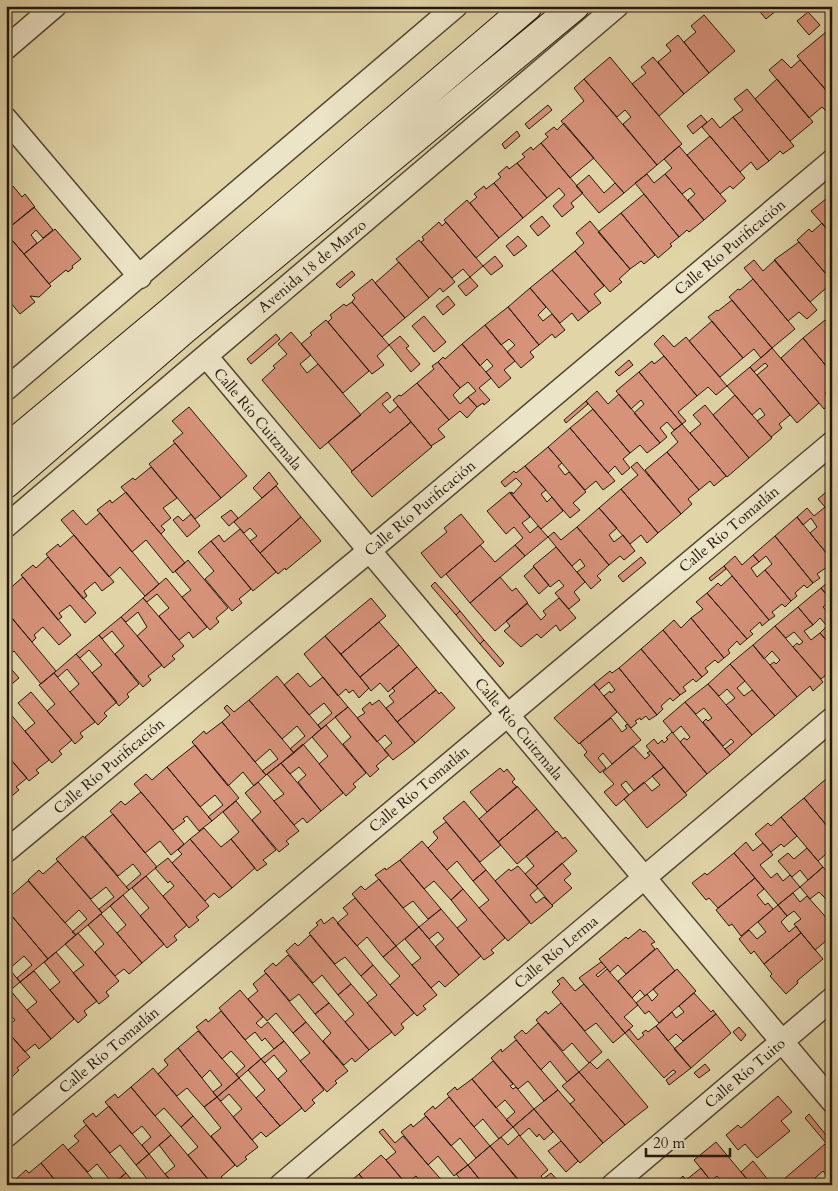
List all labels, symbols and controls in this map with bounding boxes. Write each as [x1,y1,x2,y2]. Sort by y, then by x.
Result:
street label: Calle Río Purificación [670,194,790,299]
street label: Avenida 18 de Marzo [254,215,370,317]
street label: Calle Río Cuitzmala [209,364,307,475]
street label: Calle Río Purificación [360,455,480,560]
street label: Calle Río Tomatlán [675,481,784,577]
street label: Calle Río Cuitzmala [470,674,568,785]
street label: Calle Río Purificación [49,713,169,818]
street label: Calle Río Tomatlán [365,741,474,837]
street label: Calle Río Lerma [510,911,603,993]
street label: Calle Río Tomatlán [55,1002,164,1098]
street label: Calle Río Tuito [700,1033,790,1113]
scale bar [646,1126,729,1158]
text: 20 m [653,1133,685,1153]

